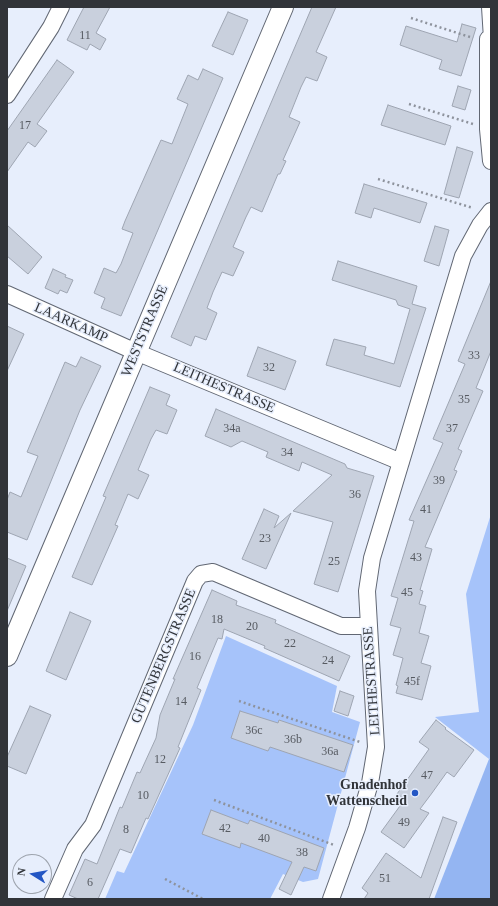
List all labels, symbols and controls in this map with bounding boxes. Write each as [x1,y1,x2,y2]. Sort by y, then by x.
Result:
house number: 11 [79,29,91,43]
house number: 17 [19,119,31,133]
street label: WESTSTRASSE [118,283,172,379]
street label: LAARKAMP [32,299,110,347]
house number: 33 [468,349,480,363]
street label: LEITHESTRASSE [171,359,277,417]
house number: 32 [263,361,275,375]
house number: 35 [458,393,470,407]
house number: 34a [223,422,241,436]
house number: 37 [446,422,458,436]
house number: 34 [281,446,293,460]
house number: 39 [433,474,445,488]
house number: 36 [349,488,361,502]
house number: 41 [420,503,432,517]
house number: 23 [259,532,271,546]
house number: 43 [410,551,422,565]
house number: 25 [328,555,340,569]
street label: GUTENBERGSTRASSE [128,586,200,726]
house number: 45 [401,586,413,600]
house number: 18 [211,613,223,627]
house number: 20 [246,620,258,634]
street label: LEITHESTRASSE [360,626,384,736]
house number: 22 [284,637,296,651]
house number: 16 [189,650,201,664]
house number: 24 [322,654,334,668]
house number: 45f [404,675,420,689]
house number: 14 [175,695,187,709]
house number: 36c [245,724,263,738]
house number: 36b [284,733,302,747]
house number: 36a [321,745,339,759]
house number: 12 [154,753,166,767]
house number: 47 [421,769,433,783]
place label: Gnadenhof Wattenscheid [326,777,407,810]
marker: Gnadenhof Wattenscheid [410,788,420,798]
house number: 10 [137,789,149,803]
house number: 49 [398,816,410,830]
house number: 42 [219,822,231,836]
house number: 8 [123,823,129,837]
house number: 40 [258,832,270,846]
house number: 38 [296,846,308,860]
north arrow [12,854,52,894]
text: N [15,867,28,877]
house number: 51 [379,872,391,886]
house number: 6 [87,876,93,890]

